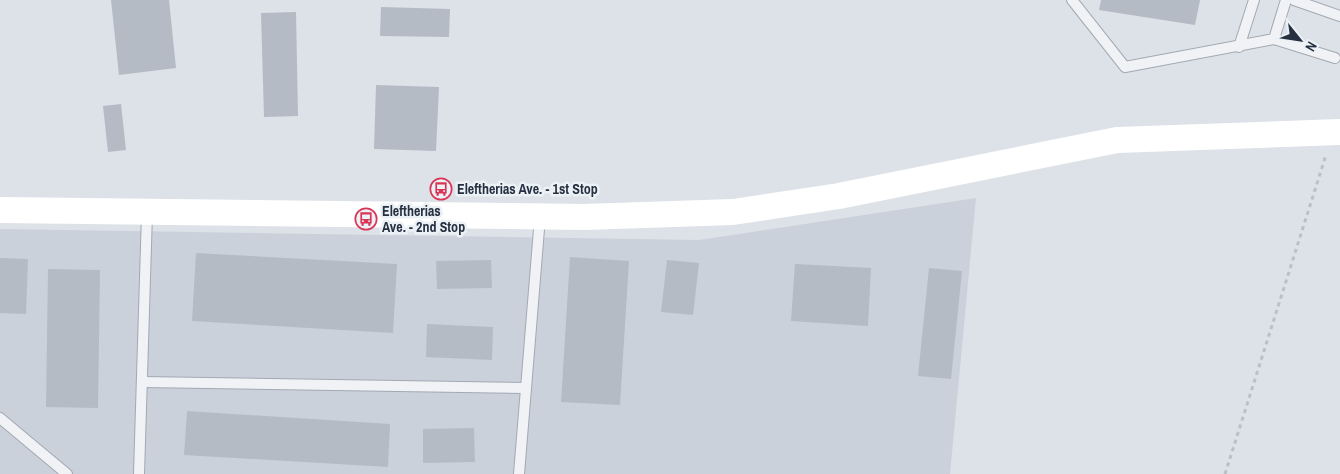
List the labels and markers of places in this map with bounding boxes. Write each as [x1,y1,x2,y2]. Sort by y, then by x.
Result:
bus stop icon: Eleftherias Ave. - 1st Stop [429,177,453,201]
place label: Eleftherias Ave. - 1st Stop [457,180,598,198]
place label: Eleftherias Ave. - 2nd Stop [382,202,465,236]
bus stop icon: Eleftherias Ave. - 2nd Stop [354,207,378,231]

